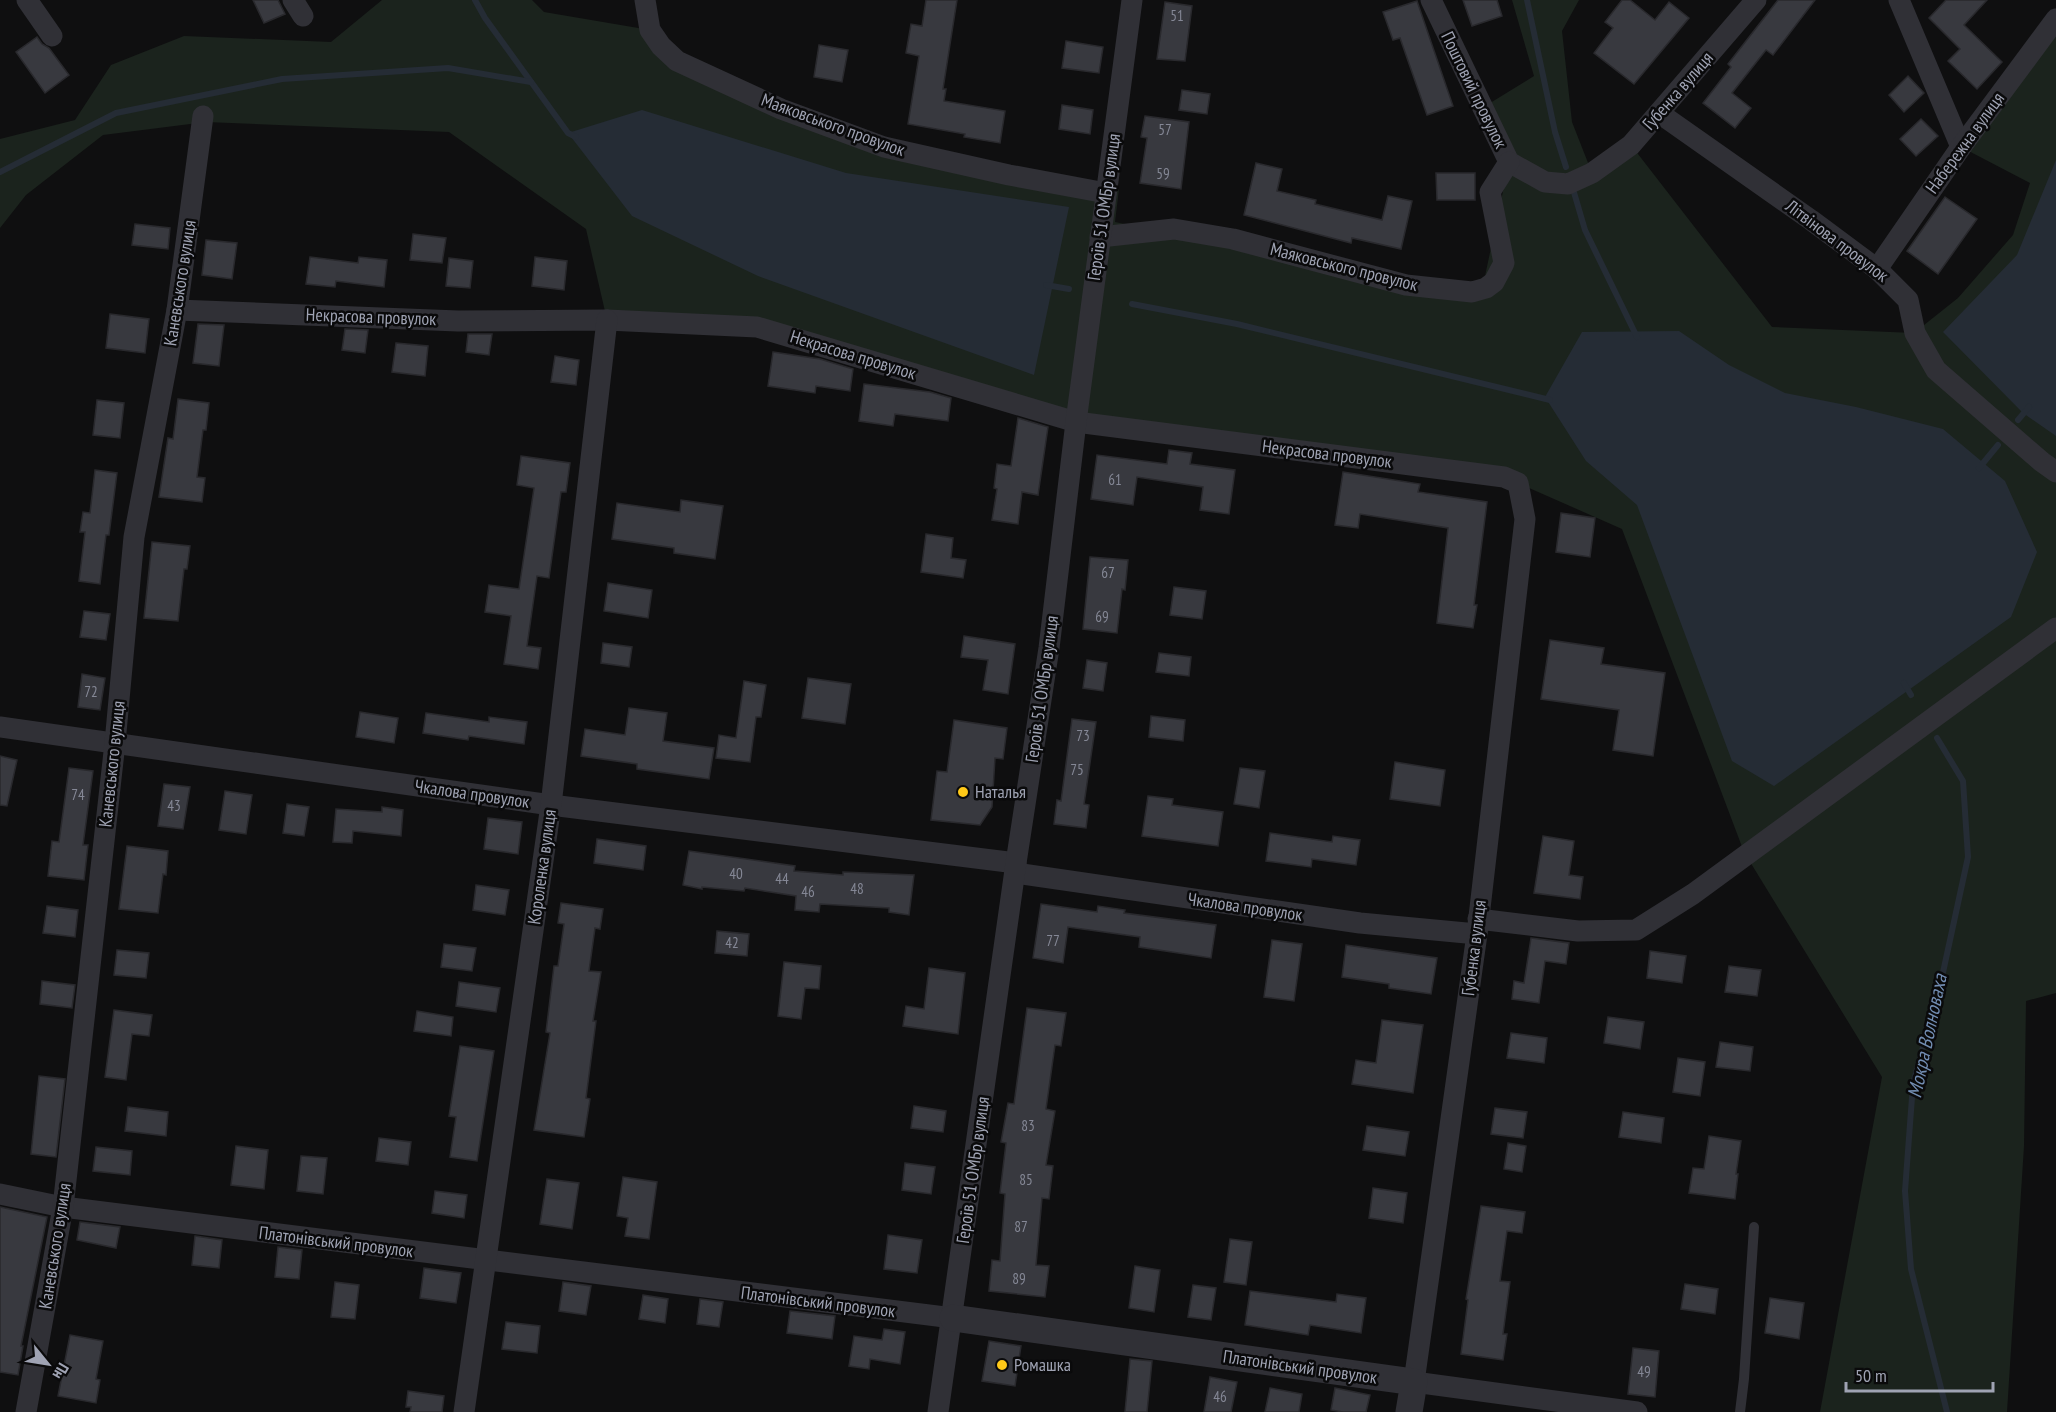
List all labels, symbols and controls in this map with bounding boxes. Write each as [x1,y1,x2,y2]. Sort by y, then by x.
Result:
house number: 51 [1170,6,1184,25]
street label: Поштовий провулок [1436,28,1513,152]
street label: Губенка вулиця [1637,47,1718,135]
street label: Маяковського провулок [758,88,908,161]
street label: Набережна вулиця [1920,88,2009,198]
house number: 57 [1158,120,1172,139]
street label: Героїв 51 ОМБр вулиця [1082,132,1125,282]
house number: 59 [1156,164,1170,183]
street label: Літвінова провулок [1780,194,1893,287]
street label: Каневського вулиця [158,218,201,347]
street label: Маяковського провулок [1268,237,1420,296]
street label: Некрасова провулок [305,303,437,330]
street label: Некрасова провулок [787,324,919,385]
street label: Некрасова провулок [1261,434,1393,473]
house number: 61 [1108,470,1122,489]
house number: 67 [1101,563,1115,582]
house number: 69 [1095,607,1109,626]
street label: Героїв 51 ОМБр вулиця [1020,614,1063,764]
house number: 72 [84,682,98,701]
street label: Каневського вулиця [93,700,130,828]
house number: 73 [1076,726,1090,745]
house number: 75 [1070,760,1084,779]
street label: Чкалова провулок [413,774,531,813]
place label: Наталья [975,780,1026,803]
house number: 74 [71,785,85,804]
marker: Наталья [956,785,970,799]
house number: 43 [167,796,181,815]
street label: Короленка вулиця [522,808,561,926]
house number: 40 [729,864,743,883]
house number: 44 [775,869,789,888]
house number: 48 [850,879,864,898]
house number: 46 [801,882,815,901]
street label: Чкалова провулок [1186,887,1304,926]
street label: Губенка вулиця [1456,899,1491,997]
house number: 77 [1046,931,1060,950]
house number: 42 [725,933,739,952]
water label: Мокра Волноваха [1901,971,1953,1100]
street label: Героїв 51 ОМБр вулиця [951,1095,994,1245]
house number: 83 [1021,1116,1035,1135]
house number: 85 [1019,1170,1033,1189]
street label: Каневського вулиця [33,1181,76,1310]
house number: 87 [1014,1217,1028,1236]
street label: Платонівський провулок [258,1221,415,1262]
house number: 89 [1012,1269,1026,1288]
street label: Платонівський провулок [740,1281,897,1322]
north arrow [18,1334,78,1394]
street label: Платонівський провулок [1222,1344,1379,1389]
place label: Ромашка [1014,1353,1071,1376]
scale bar [1846,1355,1993,1393]
marker: Ромашка [995,1358,1009,1372]
text: Пн [48,1360,74,1383]
house number: 49 [1637,1362,1651,1381]
text: 50 m [1855,1364,1887,1387]
house number: 46 [1213,1387,1227,1406]

